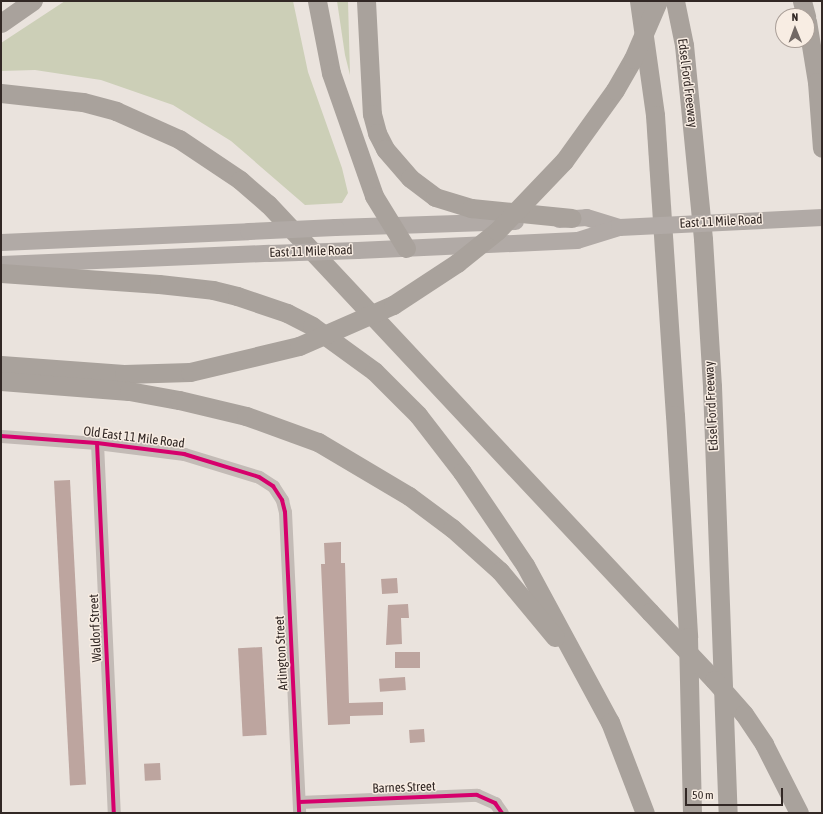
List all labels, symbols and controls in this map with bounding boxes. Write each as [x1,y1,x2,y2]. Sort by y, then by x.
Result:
north arrow [775,8,815,48]
text: N [791,11,798,23]
street label: Edsel Ford Freeway [674,38,700,128]
street label: East 11 Mile Road [679,212,763,232]
street label: East 11 Mile Road [269,243,353,261]
street label: Edsel Ford Freeway [702,361,722,451]
street label: Old East 11 Mile Road [82,424,186,452]
street label: Waldorf Street [86,594,106,662]
street label: Arlington Street [272,615,292,691]
street label: Barnes Street [372,779,436,797]
scale bar [687,780,785,806]
text: 50 m [692,788,714,802]

